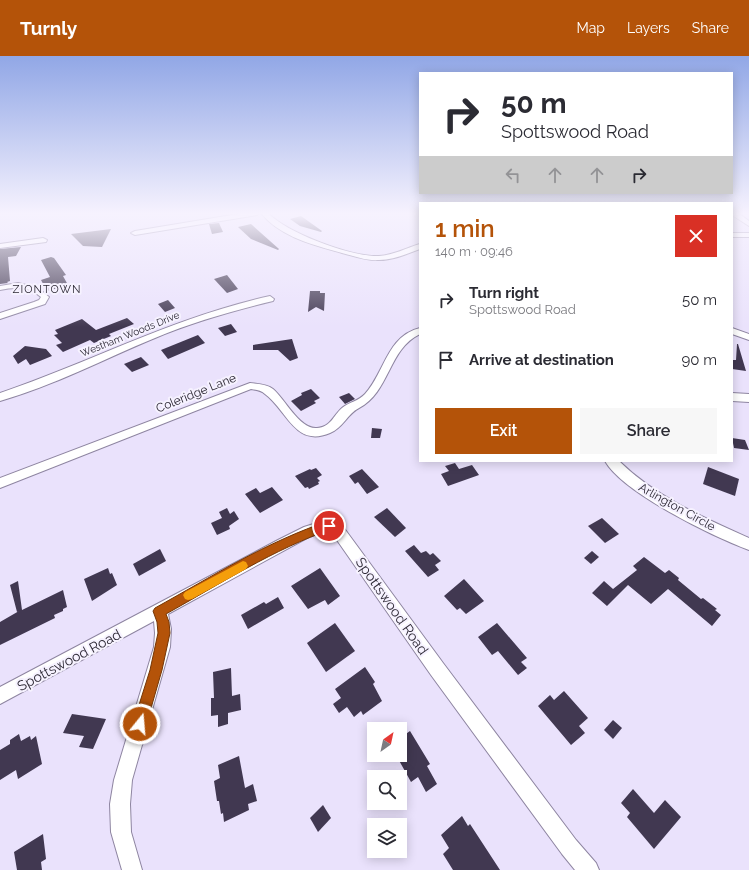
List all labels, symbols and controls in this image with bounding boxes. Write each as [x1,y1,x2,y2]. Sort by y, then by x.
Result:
text: Turnly [20,17,77,39]
text: Map [577,20,605,36]
text: Layers [627,20,670,36]
text: Share [692,20,729,36]
text: 50 m [501,87,567,120]
icon: right [435,88,487,140]
text: Spottswood Road [501,121,649,142]
icon: left [502,164,524,186]
icon: ahead [544,164,566,186]
icon: ahead [586,164,608,186]
icon: right [628,164,650,186]
text: 1 min [435,214,495,243]
button: close [675,215,717,257]
text: 140 m · 09:46 [435,244,513,259]
district label: ZIONTOWN [13,283,81,296]
text: Turn right [469,284,539,302]
icon: right [435,289,457,311]
text: 50 m [682,291,717,309]
text: Spottswood Road [469,302,576,317]
street label: Westham Woods Drive [79,309,181,359]
icon: arrive [435,349,457,371]
text: Arrive at destination [469,351,614,369]
text: 90 m [681,351,717,369]
street label: Coleridge Lane [154,371,238,415]
button: Exit [435,408,572,454]
button: Share [580,408,717,454]
street label: Arlington Circle [636,480,718,534]
pin [312,509,346,543]
icon: arrive [318,515,340,537]
street label: Spottswood Road [352,554,432,658]
street label: Spottswood Road [14,626,124,694]
position arrow [119,703,161,745]
north arrow [367,722,407,762]
map controls [367,722,407,858]
button: search [367,770,407,810]
button: layers [367,818,407,858]

